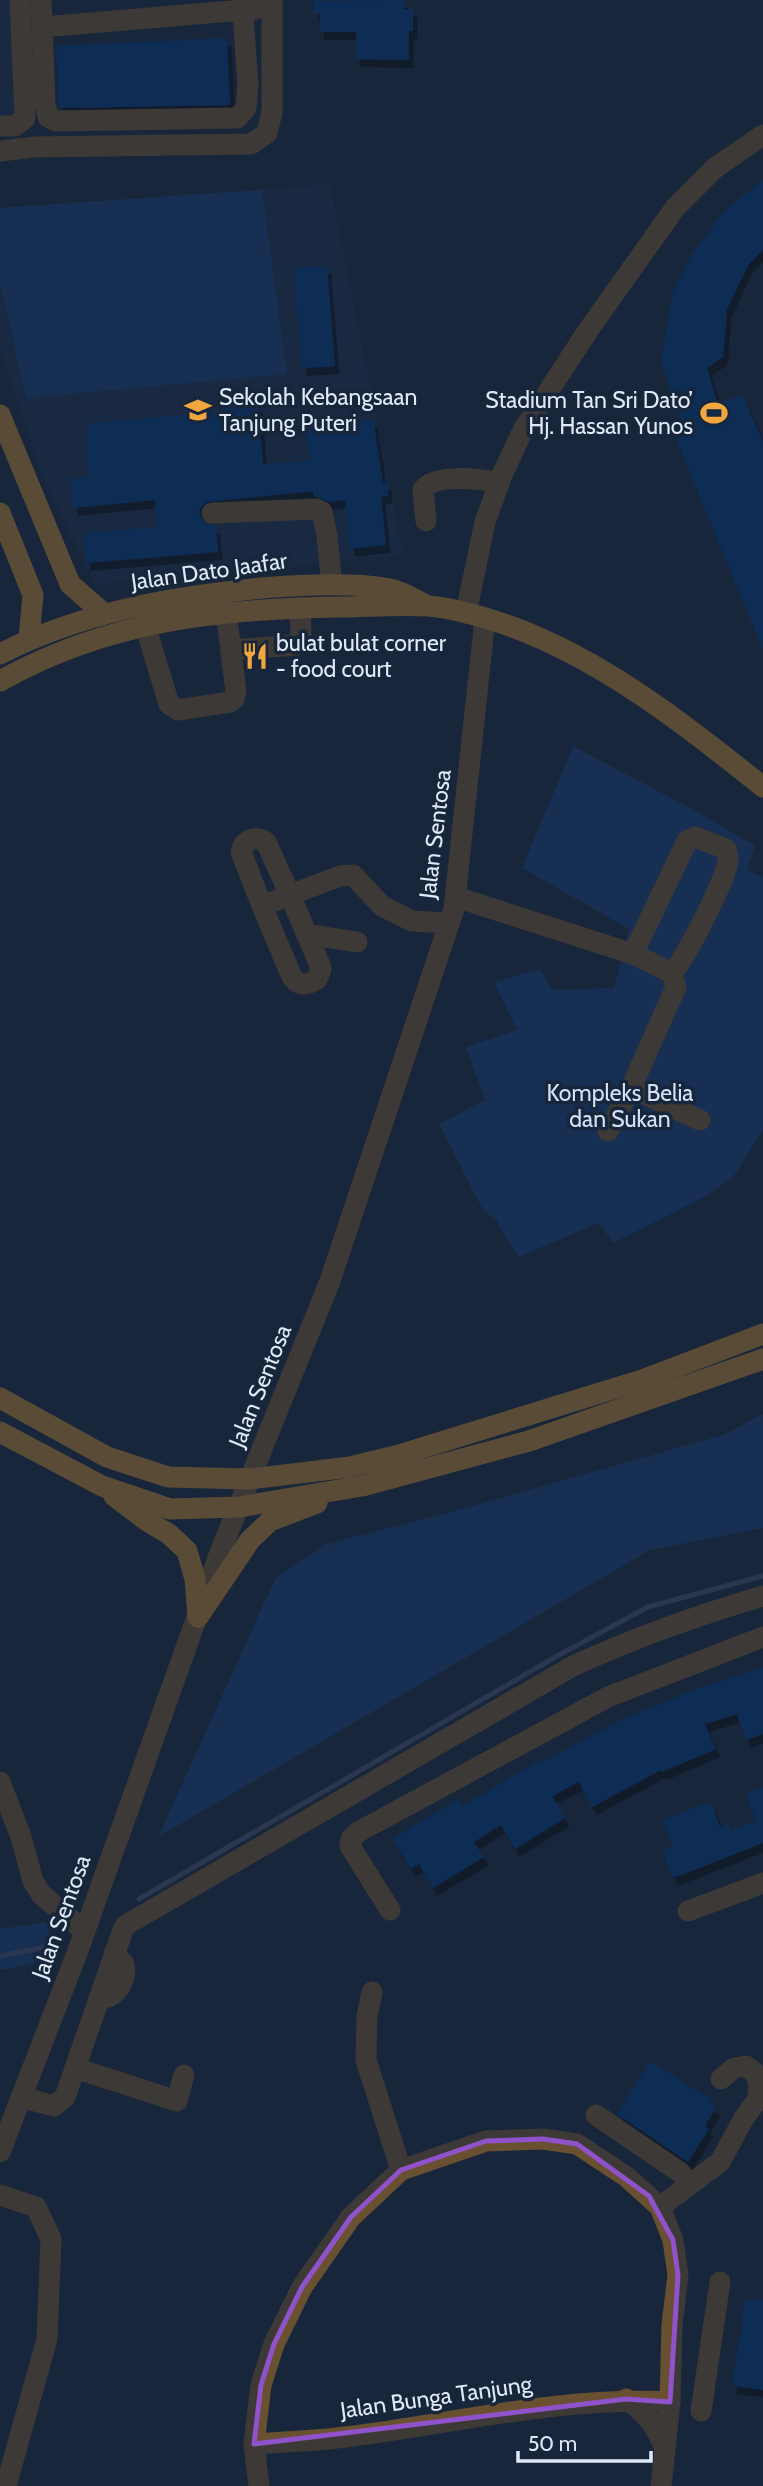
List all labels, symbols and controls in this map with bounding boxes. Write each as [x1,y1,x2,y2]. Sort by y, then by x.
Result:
place label: Sekolah Kebangsaan Tanjung Puteri [219,383,417,437]
place label: Stadium Tan Sri Dato’ Hj. Hassan Yunos [485,386,693,440]
school or university icon: Sekolah Kebangsaan Tanjung Puteri [183,395,213,425]
sports icon: Stadium Tan Sri Dato’ Hj. Hassan Yunos [699,398,729,428]
street label: Jalan Dato Jaafar [128,546,290,596]
place label: bulat bulat corner - food court [276,629,447,683]
restaurant icon: bulat bulat corner - food court [240,641,270,671]
street label: Jalan Sentosa [413,768,457,901]
park label: Kompleks Belia dan Sukan [547,1079,693,1133]
street label: Jalan Sentosa [222,1321,297,1452]
street label: Jalan Sentosa [25,1851,96,1984]
street label: Jalan Bunga Tanjung [337,2370,534,2424]
scale bar [518,2420,651,2464]
text: 50 m [528,2431,577,2456]

